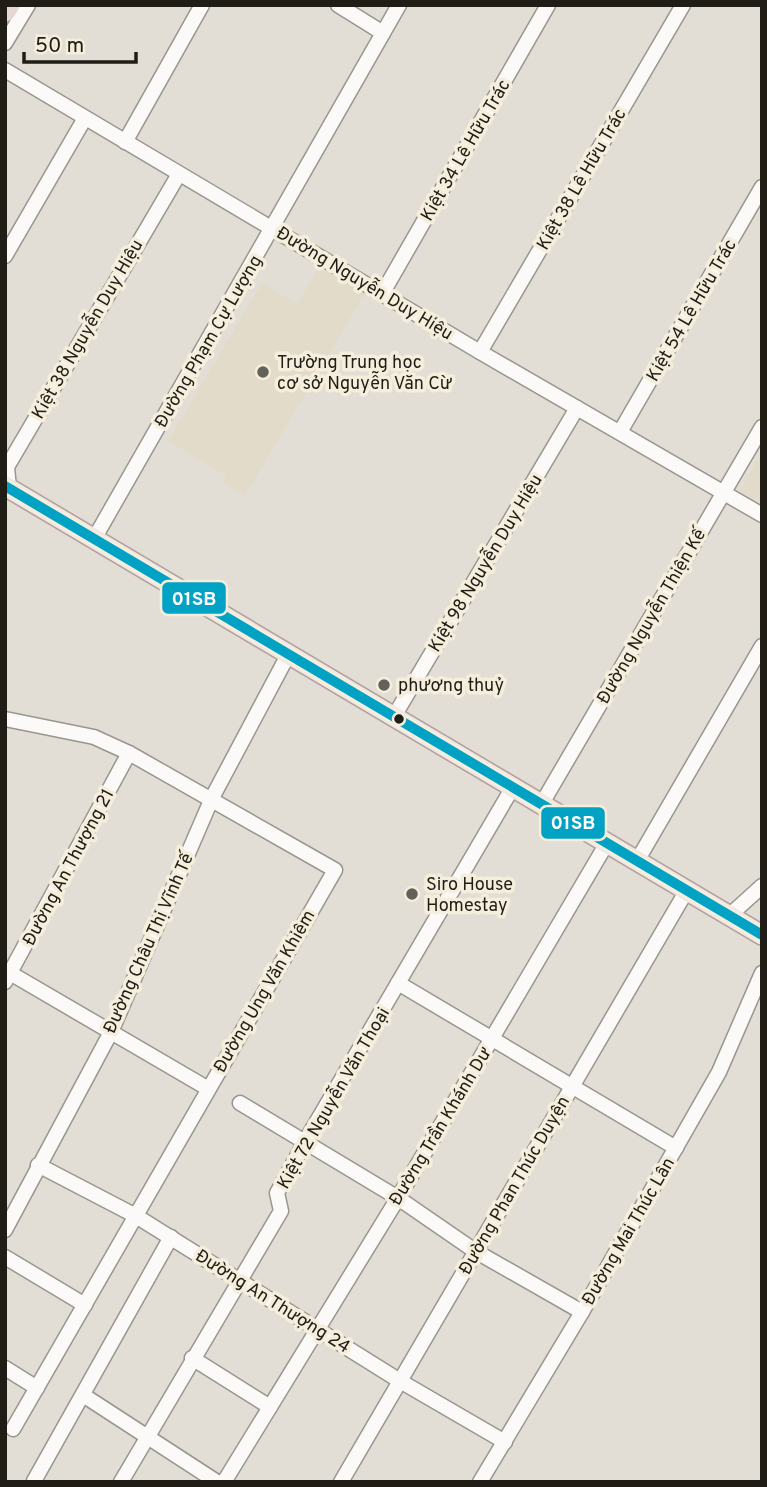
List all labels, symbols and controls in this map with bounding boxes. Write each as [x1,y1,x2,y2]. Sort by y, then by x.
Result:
scale bar [24,21,136,65]
text: 50 m [35,33,84,60]
street label: Kiệt 34 Lê Hữu Trác [416,76,516,226]
street label: Kiệt 38 Lê Hữu Trác [532,105,632,255]
street label: Đường Nguyễn Duy Hiệu [272,221,458,346]
street label: Kiệt 38 Nguyễn Duy Hiệu [26,235,149,424]
street label: Kiệt 54 Lê Hữu Trác [642,235,742,386]
street label: Đường Phạm Cự Lượng [150,251,268,432]
place label: Trường Trung học cơ sở Nguyễn Văn Cừ [277,352,453,396]
marker: Trường Trung học cơ sở Nguyễn Văn Cừ [255,364,271,380]
street label: Kiệt 98 Nguyễn Duy Hiệu [422,470,549,657]
street label: Đường Nguyễn Thiện Kế [591,522,713,708]
line badge: 01SB [161,581,227,615]
text: 01SB [172,588,216,612]
place label: phương thuỷ [398,675,504,698]
marker: phương thuỷ [376,677,392,693]
unlabelled marker [392,712,406,726]
street label: Đường An Thượng 21 [18,785,120,950]
line badge: 01SB [540,806,606,840]
text: 01SB [551,812,595,836]
street label: Đường Châu Thị Vĩnh Tế [98,847,201,1037]
place label: Siro House Homestay [426,874,513,918]
marker: Siro House Homestay [404,886,420,902]
street label: Đường Ung Văn Khiêm [209,906,321,1077]
street label: Kiệt 72 Nguyễn Văn Thoại [271,1003,396,1194]
street label: Đường Trần Khánh Dư [384,1042,498,1210]
street label: Đường Phan Thúc Duyện [455,1092,576,1279]
street label: Đường Mai Thúc Lân [578,1154,681,1310]
street label: Đường An Thượng 24 [190,1245,354,1359]

